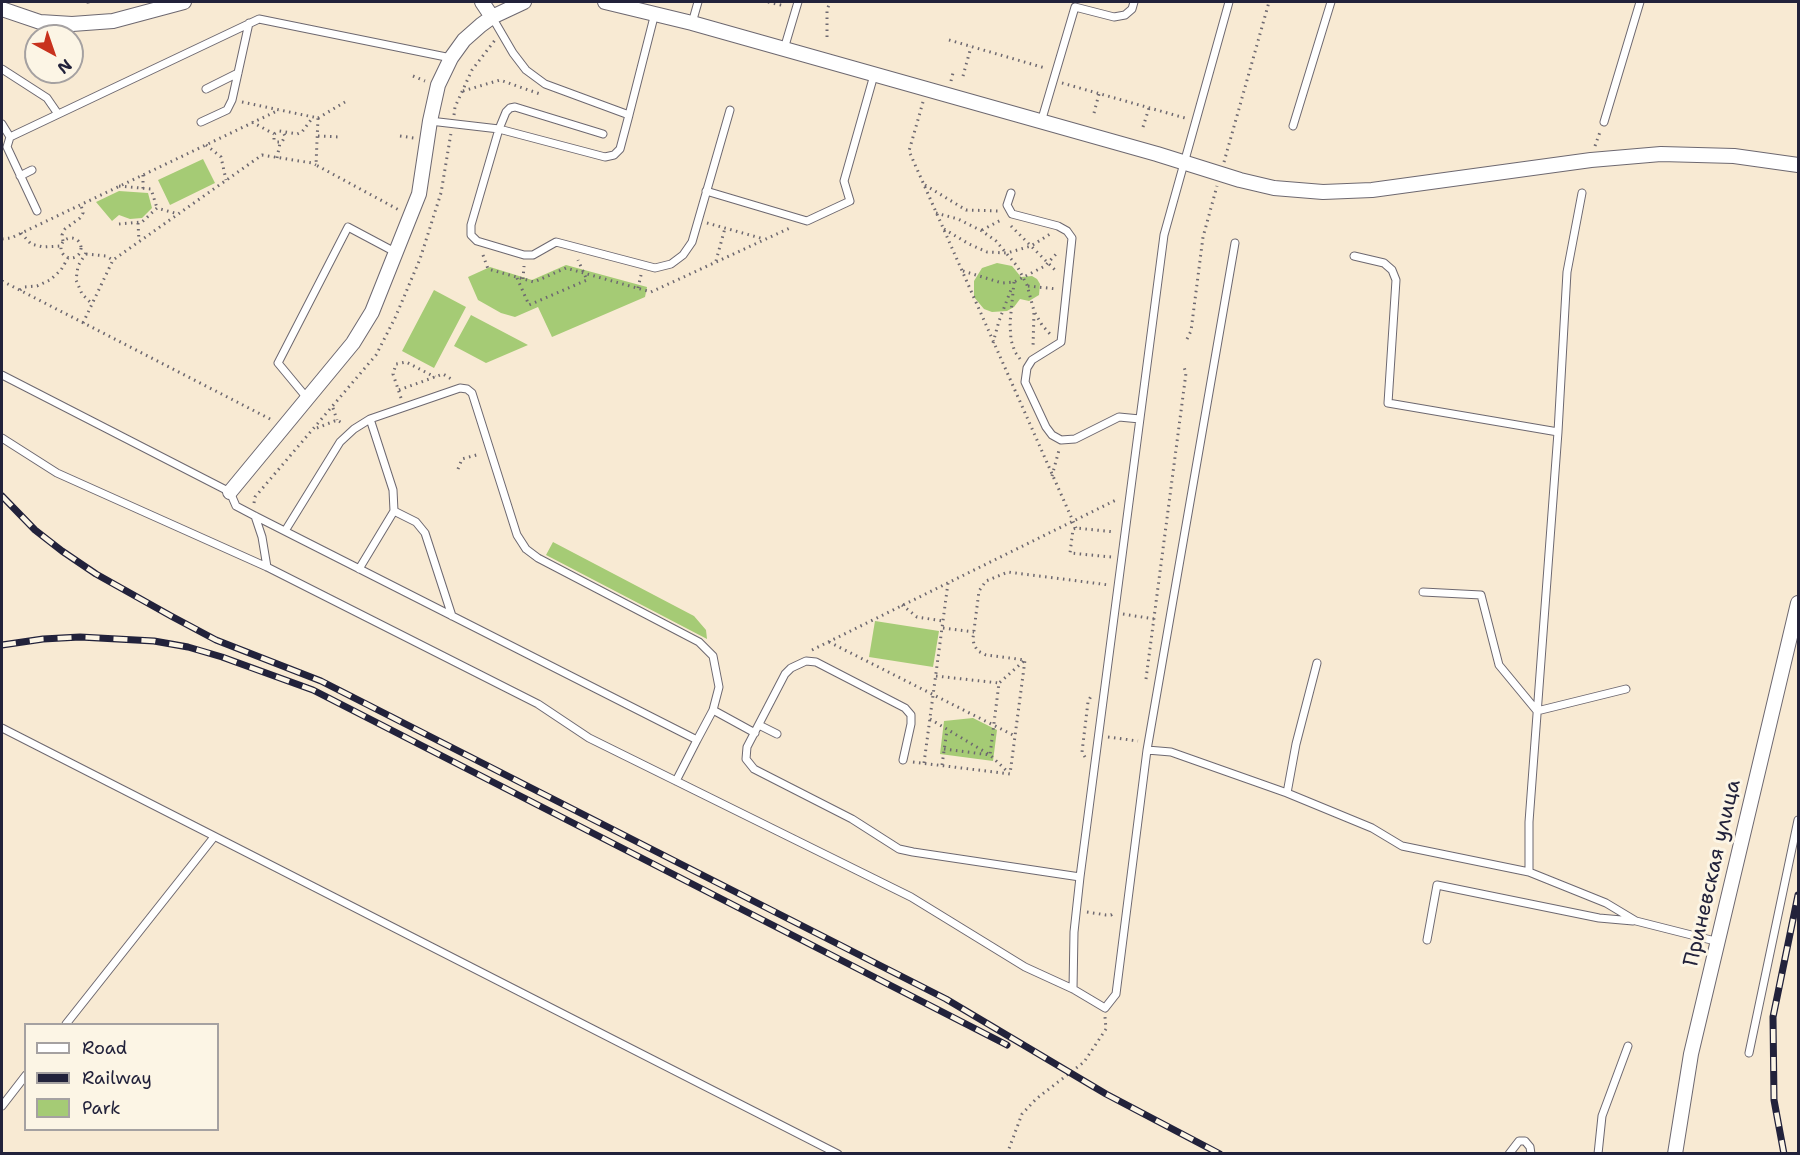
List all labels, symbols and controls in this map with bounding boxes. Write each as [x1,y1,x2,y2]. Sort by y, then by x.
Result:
north arrow [24,24,84,84]
text: N [53,55,76,79]
street label: Приневская улица [1679,777,1747,969]
legend [24,1023,219,1131]
text: Road [82,1036,127,1060]
text: Railway [82,1066,152,1090]
text: Park [82,1096,121,1120]

